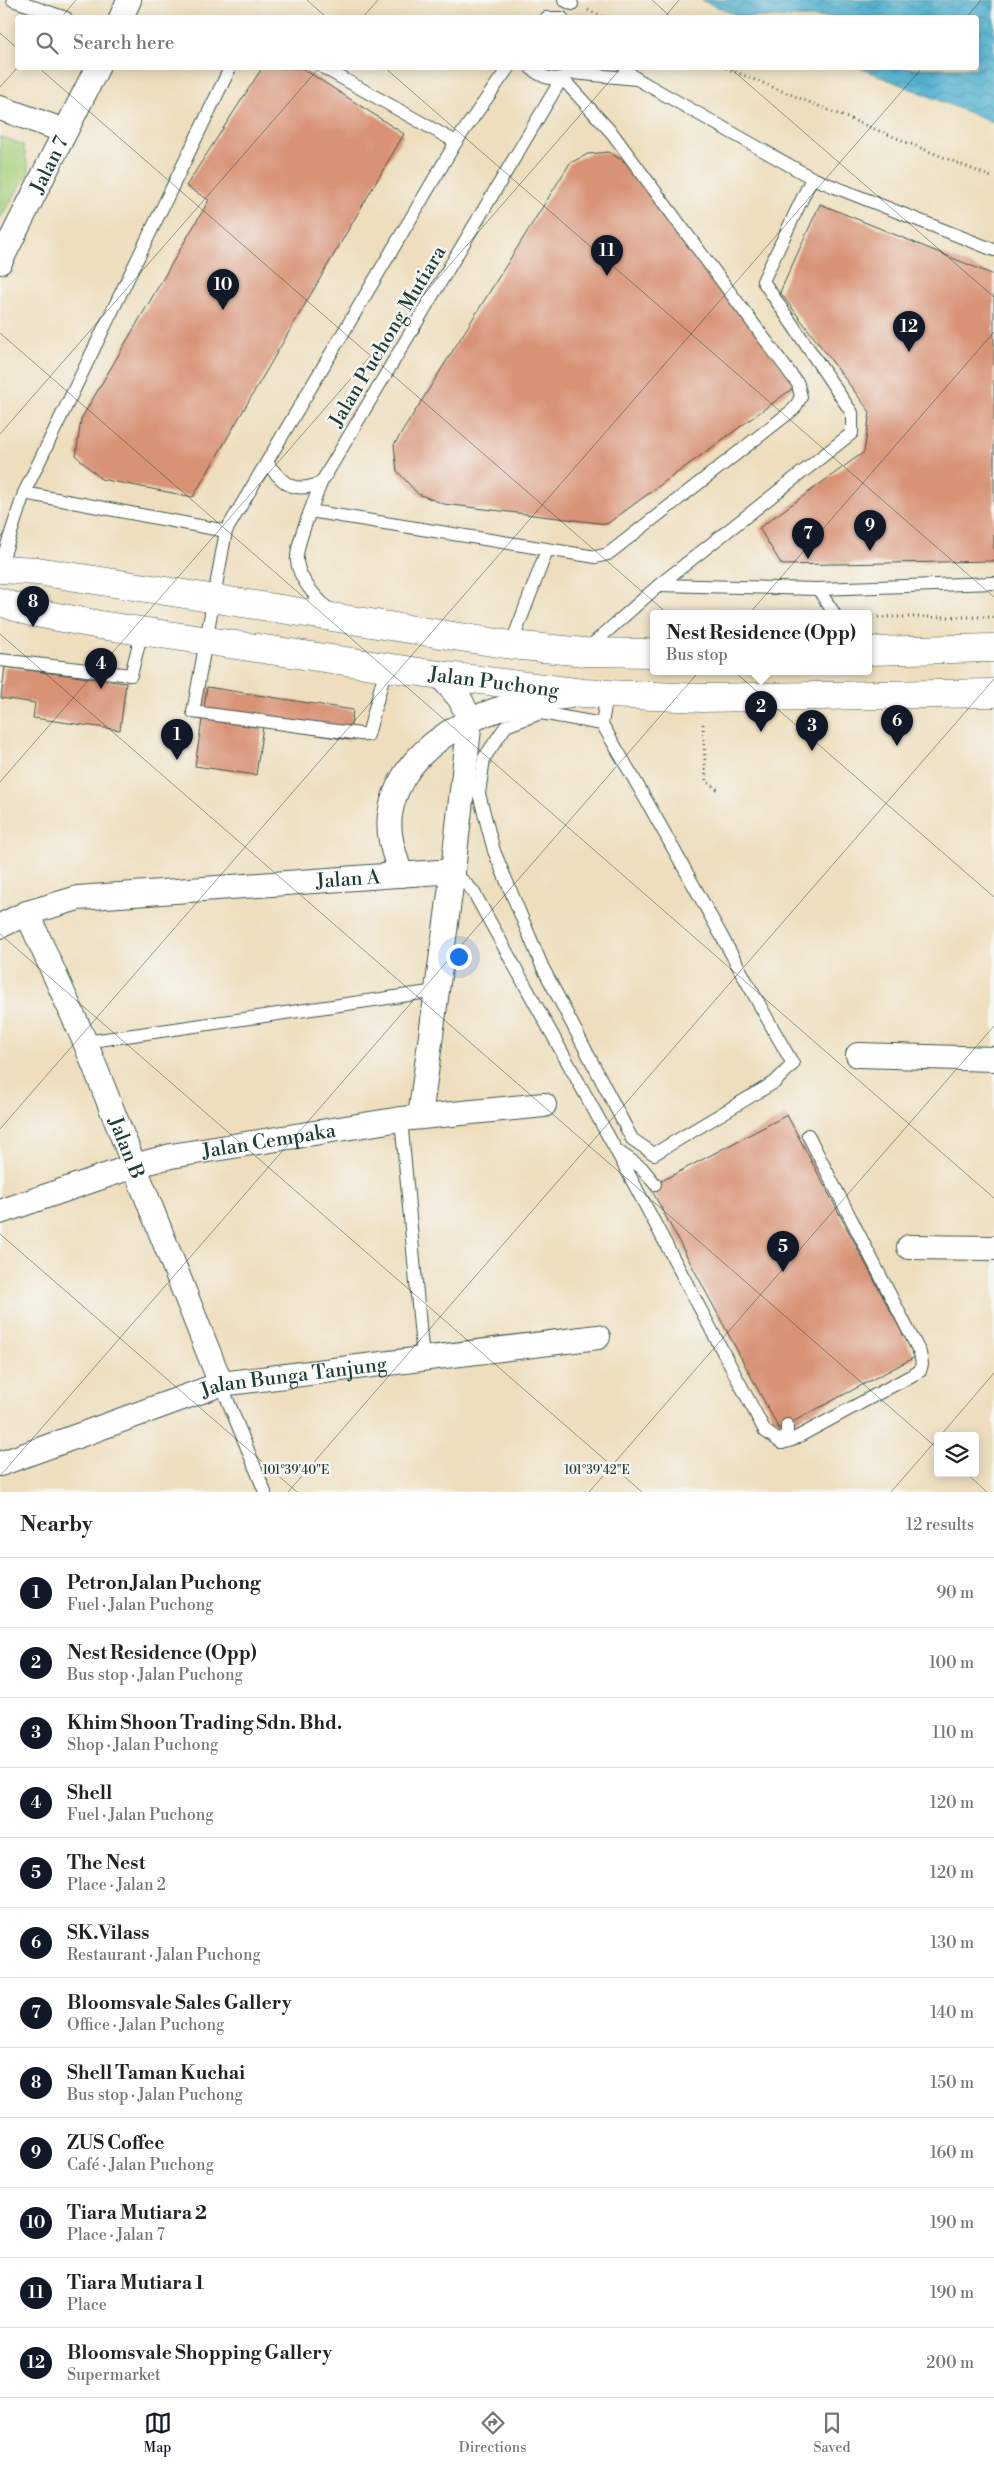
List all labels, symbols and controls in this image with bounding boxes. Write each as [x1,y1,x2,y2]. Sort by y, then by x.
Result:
search box [15,15,979,70]
icon: search [33,29,61,57]
text: Search here [73,31,174,55]
street label: Jalan 7 [25,132,75,199]
pin: 11 [591,235,623,276]
street label: Jalan Puchong Mutiara [324,241,453,433]
pin: 10 [207,269,239,310]
pin: 12 [893,311,925,352]
pin: 9 [854,510,886,551]
pin: 7 [792,518,824,559]
pin: 8 [17,586,49,627]
popup [650,610,872,675]
text: Nest Residence (Opp) [666,621,856,645]
text: Bus stop [666,645,728,665]
pin: 4 [85,648,117,689]
street label: Jalan Puchong [426,662,561,704]
pin: 2 [745,691,777,732]
pin: 6 [881,705,913,746]
pin: 3 [796,710,828,751]
pin: 1 [161,719,193,760]
street label: Jalan A [314,865,383,895]
your location [446,944,472,970]
street label: Jalan B [102,1112,149,1183]
street label: Jalan Cempaka [199,1119,338,1165]
pin: 5 [767,1231,799,1272]
street label: Jalan Bunga Tanjung [197,1352,389,1405]
map controls [934,1432,979,1477]
button: layers [934,1432,979,1477]
text: 101°39'40"E [263,1463,329,1478]
text: 101°39'42"E [564,1463,630,1478]
text: Nearby [20,1512,93,1538]
text: 12 results [906,1515,974,1535]
text: Petron Jalan Puchong [67,1571,261,1595]
text: 1 [32,1583,40,1603]
text: 90 m [936,1583,974,1603]
text: Fuel · Jalan Puchong [67,1595,214,1615]
text: Nest Residence (Opp) [67,1641,257,1665]
text: 2 [31,1653,41,1673]
text: 100 m [929,1653,974,1673]
text: Bus stop · Jalan Puchong [67,1665,243,1685]
text: Khim Shoon Trading Sdn. Bhd. [67,1711,342,1735]
text: 3 [31,1723,41,1743]
text: 110 m [932,1723,974,1743]
text: Shop · Jalan Puchong [67,1735,218,1755]
text: Shell [67,1781,112,1805]
text: 4 [31,1793,41,1813]
text: 120 m [930,1793,974,1813]
text: Fuel · Jalan Puchong [67,1805,214,1825]
text: The Nest [67,1851,145,1875]
text: 5 [31,1863,41,1883]
text: 120 m [930,1863,974,1883]
text: Place · Jalan 2 [67,1875,166,1895]
text: SK.Vilass [67,1921,149,1945]
text: 6 [31,1933,41,1953]
text: 130 m [930,1933,974,1953]
text: Restaurant · Jalan Puchong [67,1945,261,1965]
text: Bloomsvale Sales Gallery [67,1991,291,2015]
text: 7 [31,2003,41,2023]
text: 140 m [930,2003,974,2023]
text: Office · Jalan Puchong [67,2015,224,2035]
text: Shell Taman Kuchai [67,2061,245,2085]
text: 8 [31,2073,41,2093]
text: 150 m [930,2073,974,2093]
text: Bus stop · Jalan Puchong [67,2085,243,2105]
text: ZUS Coffee [67,2131,164,2155]
text: 9 [31,2143,41,2163]
text: 160 m [930,2143,974,2163]
text: Café · Jalan Puchong [67,2155,214,2175]
text: Tiara Mutiara 2 [67,2201,207,2225]
text: 10 [27,2213,45,2233]
text: 190 m [930,2213,974,2233]
text: Place · Jalan 7 [67,2225,165,2245]
text: Tiara Mutiara 1 [67,2271,204,2295]
text: 11 [28,2283,44,2303]
text: 190 m [930,2283,974,2303]
text: Place [67,2295,107,2315]
text: Bloomsvale Shopping Gallery [67,2341,332,2365]
text: 12 [27,2353,45,2373]
text: 200 m [926,2353,974,2373]
text: Supermarket [67,2365,161,2385]
tab: Map [144,2409,172,2457]
tab: Directions [459,2409,526,2457]
tab: Saved [814,2409,850,2457]

